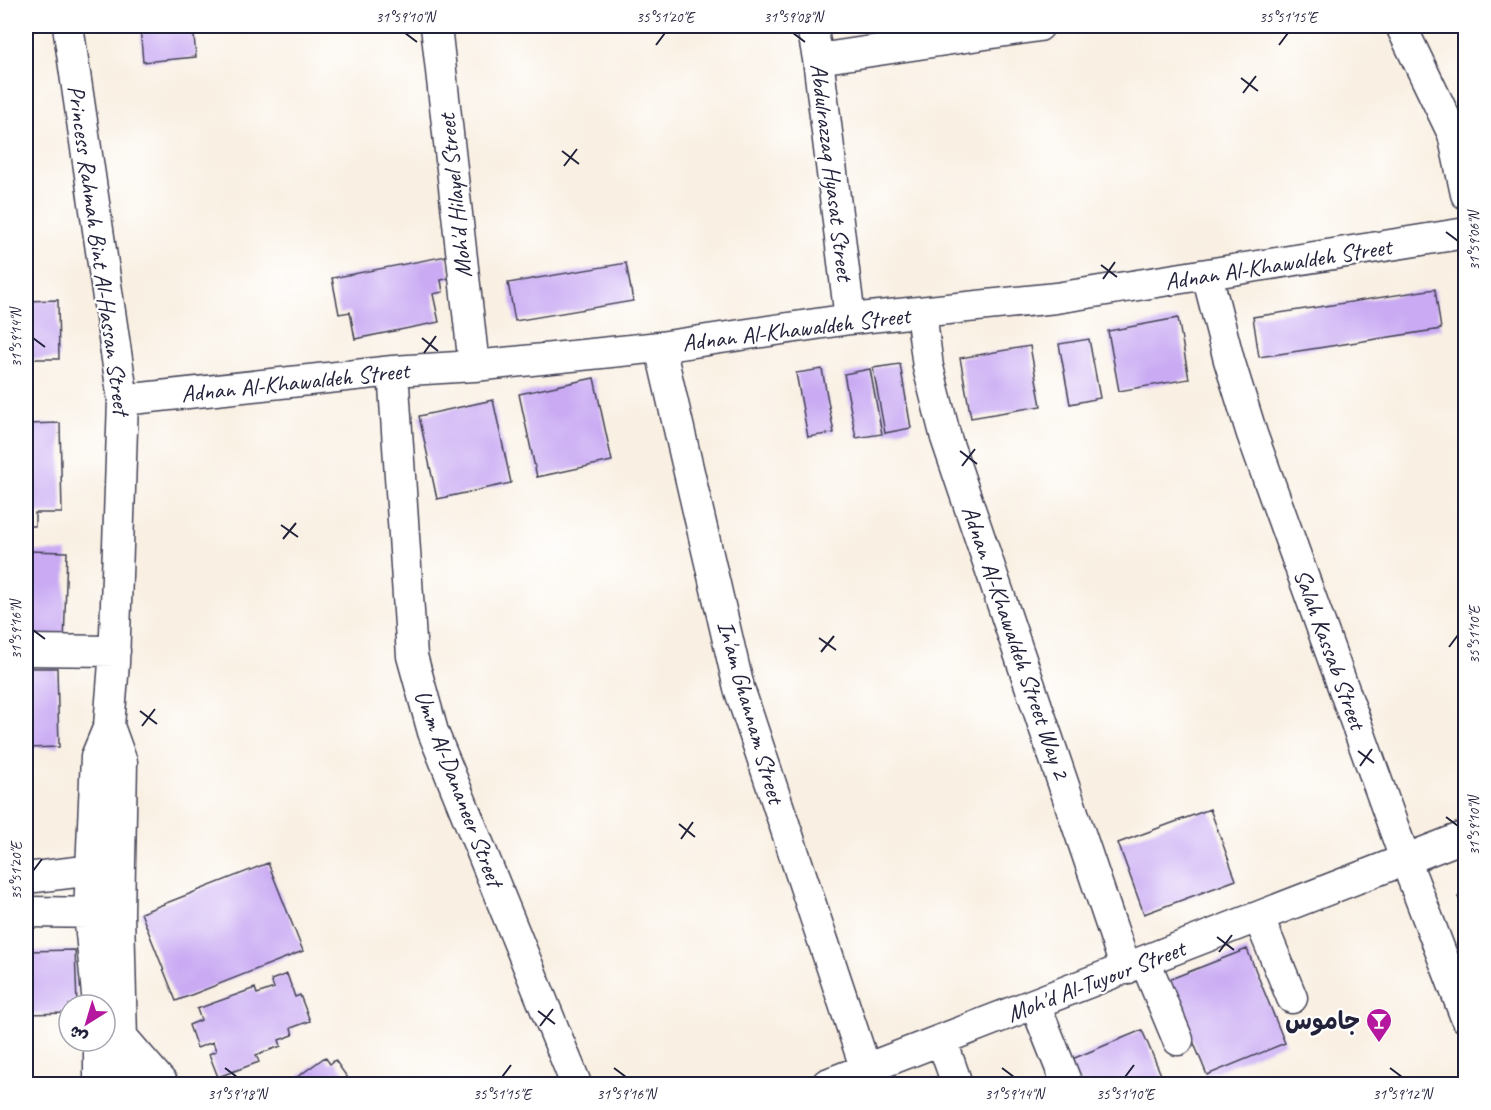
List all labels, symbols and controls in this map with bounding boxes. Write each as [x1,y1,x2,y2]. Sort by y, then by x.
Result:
text: 31°59'10"N [375,8,438,27]
text: 35°51'20"E [636,8,696,27]
text: 31°59'08"N [763,8,826,27]
text: 35°51'15"E [1259,8,1319,27]
street label: Abdulrazzaq Hyasat Street [804,62,860,284]
street label: Princess Rahmah Bint Al-Hassan Street [61,83,137,420]
street label: Moh'd Hilayel Street [431,111,479,279]
text: 31°59'06"N [1465,208,1484,271]
street label: Adnan Al-Khawaldeh Street [1163,231,1395,297]
street label: Adnan Al-Khawaldeh Street [681,300,913,358]
text: 31°59'14"N [7,305,26,368]
street label: Adnan Al-Khawaldeh Street [180,355,412,409]
street label: Adnan Al-Khawaldeh Street Way 2 [955,502,1078,784]
street label: Salah Kassab Street [1287,565,1374,735]
text: 31°59'16"N [7,597,26,660]
text: 35°51'10"E [1465,604,1484,664]
street label: In'am Ghannam Street [711,617,792,809]
street label: Umm Al-Dananeer Street [408,686,511,893]
text: 31°59'10"N [1465,793,1484,856]
text: 35°51'20"E [7,840,26,900]
street label: Moh'd Al-Tuyour Street [1003,933,1191,1029]
north arrow [57,993,117,1053]
place label: جاموس [1285,1006,1360,1036]
bar icon: جاموس [1364,1006,1394,1044]
text: ش [66,1021,92,1047]
text: 31°59'18"N [207,1085,270,1104]
text: 35°51'15"E [473,1085,533,1104]
text: 31°59'16"N [596,1085,659,1104]
text: 31°59'14"N [984,1085,1047,1104]
text: 35°51'10"E [1096,1085,1156,1104]
text: 31°59'12"N [1372,1085,1435,1104]

